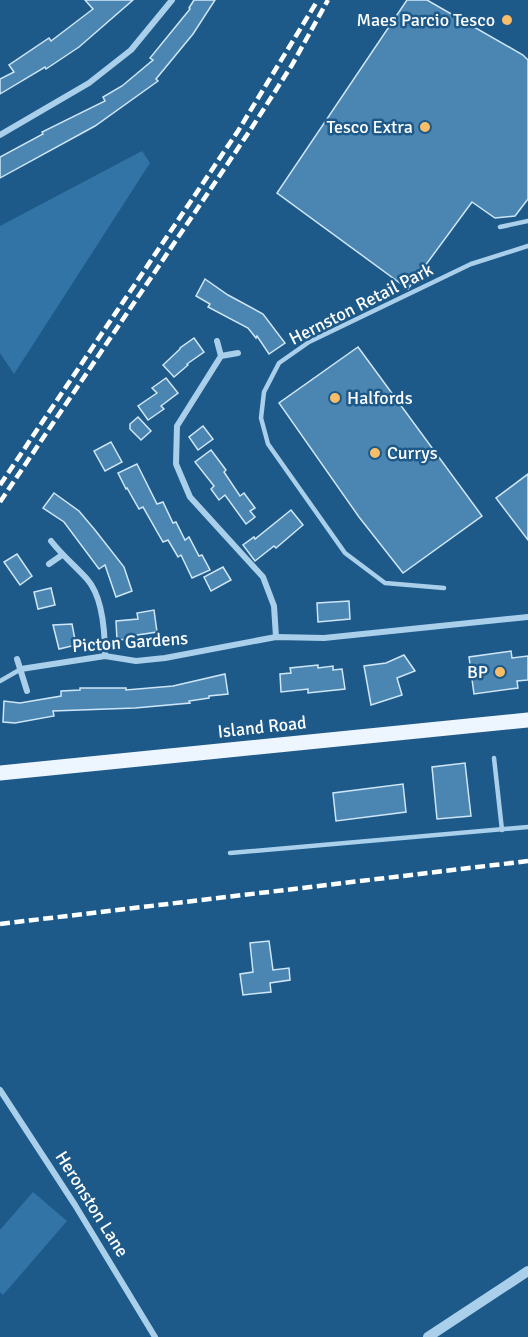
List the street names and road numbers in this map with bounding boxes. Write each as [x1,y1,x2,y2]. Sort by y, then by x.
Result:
street label: Hernston Retail Park [285,258,437,350]
street label: Picton Gardens [71,627,189,657]
street label: Island Road [216,711,308,743]
street label: Heronston Lane [51,1147,133,1261]

